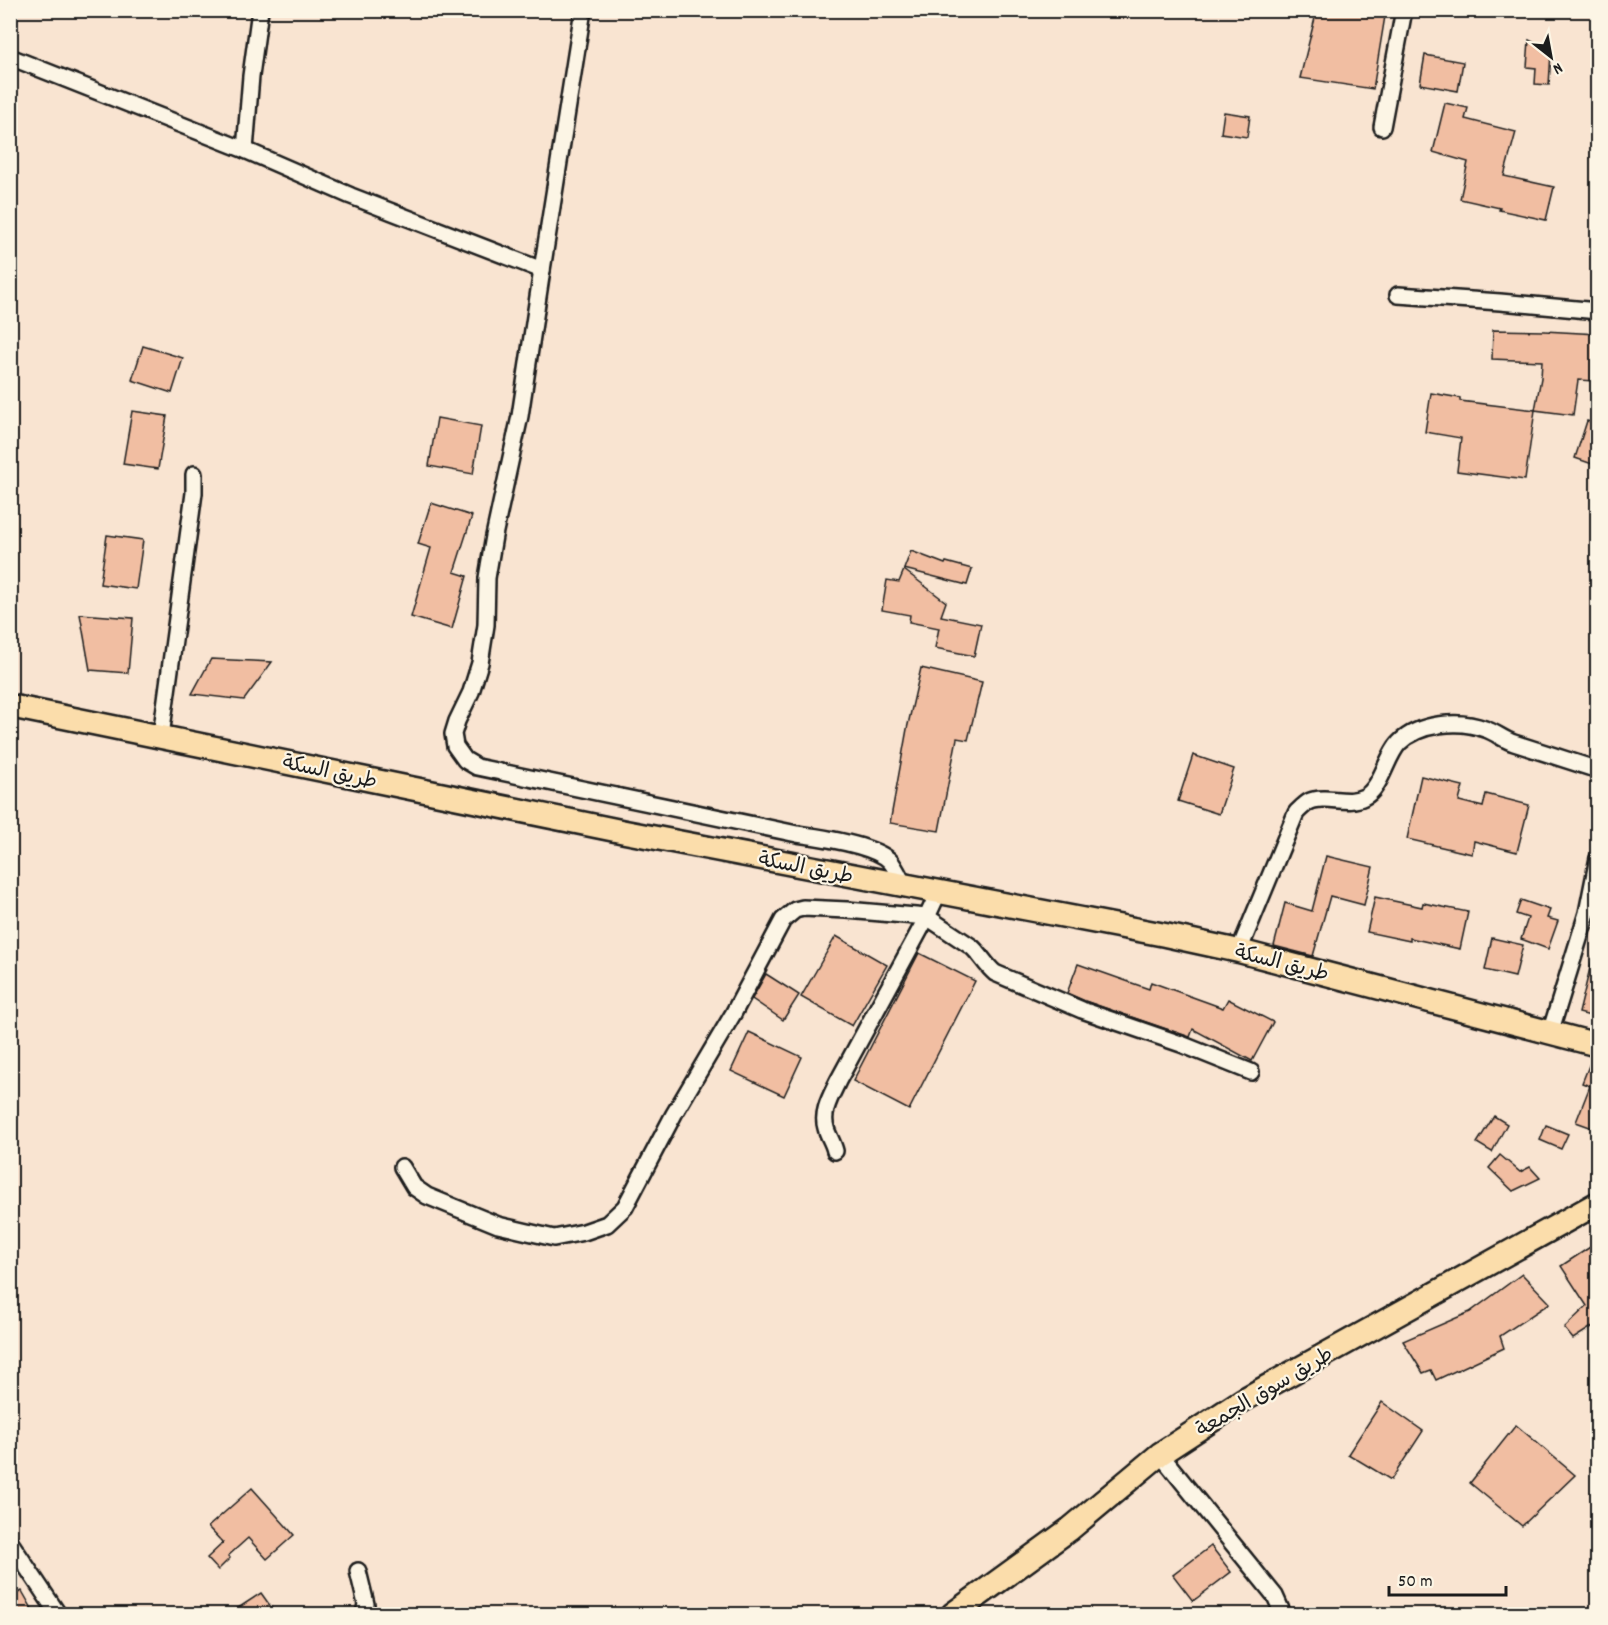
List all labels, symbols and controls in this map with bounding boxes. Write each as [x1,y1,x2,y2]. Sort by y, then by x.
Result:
north arrow [1521,27,1581,87]
text: N [1548,56,1567,80]
street label: طريق السكة [279,749,379,799]
street label: طريق السكة [755,846,855,894]
street label: طريق السكة [1231,939,1331,991]
street label: طريق سوق الجمعة [1191,1341,1340,1446]
scale bar [1389,1559,1506,1597]
text: 50 m [1398,1570,1433,1595]

